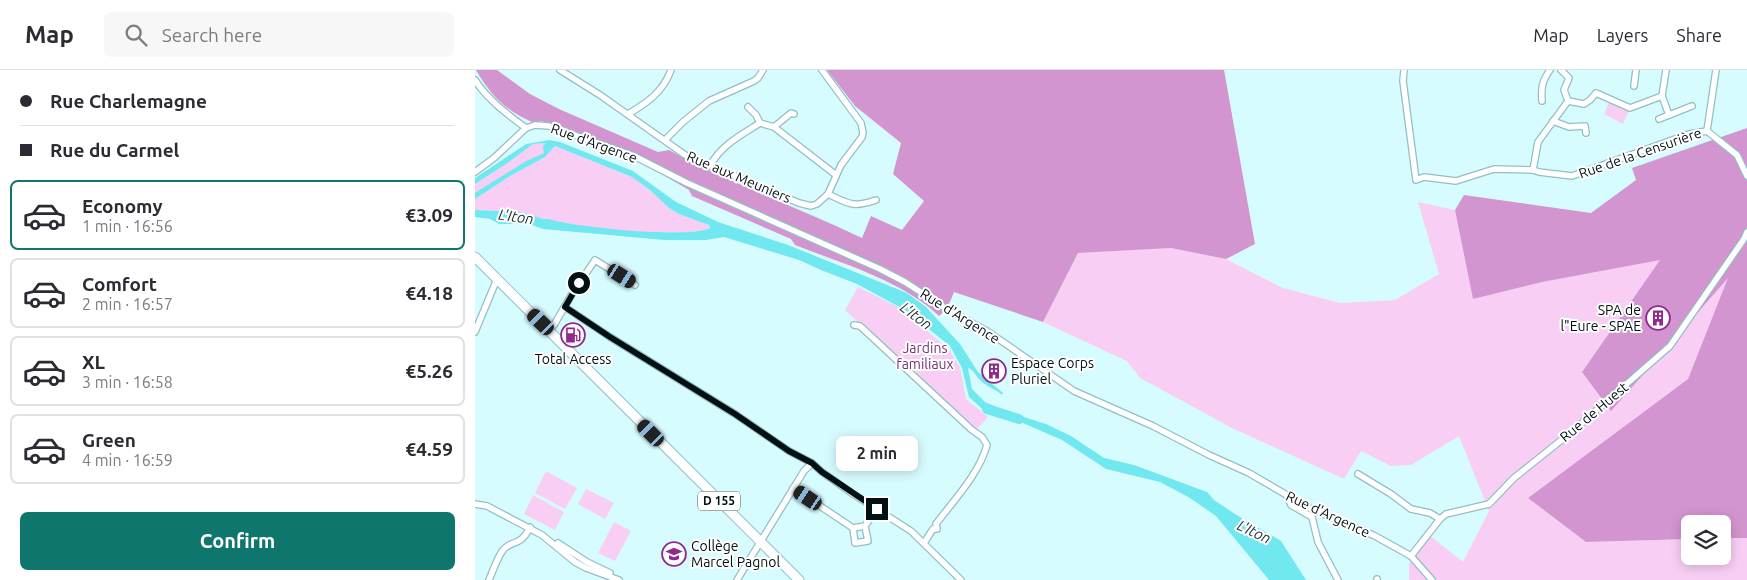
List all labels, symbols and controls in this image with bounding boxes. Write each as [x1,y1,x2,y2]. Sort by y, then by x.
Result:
search box [104,12,454,57]
text: Map [25,21,74,48]
icon: search [122,21,150,49]
text: Search here [162,24,262,46]
text: Map [1533,25,1569,45]
text: Layers [1597,25,1648,45]
text: Share [1676,25,1722,45]
text: Rue Charlemagne [50,90,207,112]
street label: Rue d'Argence [549,120,639,166]
street label: Rue de la Censurière [1577,124,1703,182]
text: Rue du Carmel [50,139,179,161]
street label: Rue aux Meuniers [685,148,793,206]
icon: car [22,193,67,238]
text: Economy [82,195,163,217]
text: €3.09 [405,204,453,226]
water label: L'Iton [497,206,535,227]
text: 1 min · 16:56 [82,217,173,235]
car [605,262,638,290]
icon: car [22,271,67,316]
route start [568,272,590,294]
text: Comfort [82,273,157,295]
text: €4.18 [405,282,453,304]
street label: Rue d'Argence [917,285,1003,347]
text: 2 min · 16:57 [82,295,173,313]
water label: L'Iton [897,298,936,333]
place label: SPA de l"Eure - SPAE [1560,302,1641,334]
building icon: SPA de l"Eure - SPAE [1645,305,1671,331]
car [524,306,557,338]
fuel station icon: Total Access [560,322,586,348]
park label: Jardins familiaux [896,340,954,372]
icon: car [22,349,67,394]
text: XL [82,351,105,373]
place label: Total Access [535,351,611,367]
place label: Espace Corps Pluriel [1011,355,1094,387]
building icon: Espace Corps Pluriel [981,358,1007,384]
text: €5.26 [405,360,453,382]
text: 3 min · 16:58 [82,373,173,391]
street label: Rue de Huest [1557,379,1632,445]
car [635,417,666,449]
icon: car [22,427,67,472]
text: Green [82,429,136,451]
callout: 2 min [836,436,918,472]
text: €4.59 [405,438,453,460]
text: 2 min [857,444,897,462]
text: 4 min · 16:59 [82,451,173,469]
car [791,483,824,513]
street label: Rue d'Argence [1284,488,1372,540]
road number: D 155 [698,492,740,511]
route end [866,498,888,520]
button: Confirm [20,512,455,570]
map controls [1681,515,1731,565]
button: layers [1681,515,1731,565]
water label: L'Iton [1235,516,1274,547]
place label: Collège Marcel Pagnol [691,538,780,570]
school or university icon: Collège Marcel Pagnol [661,541,687,567]

